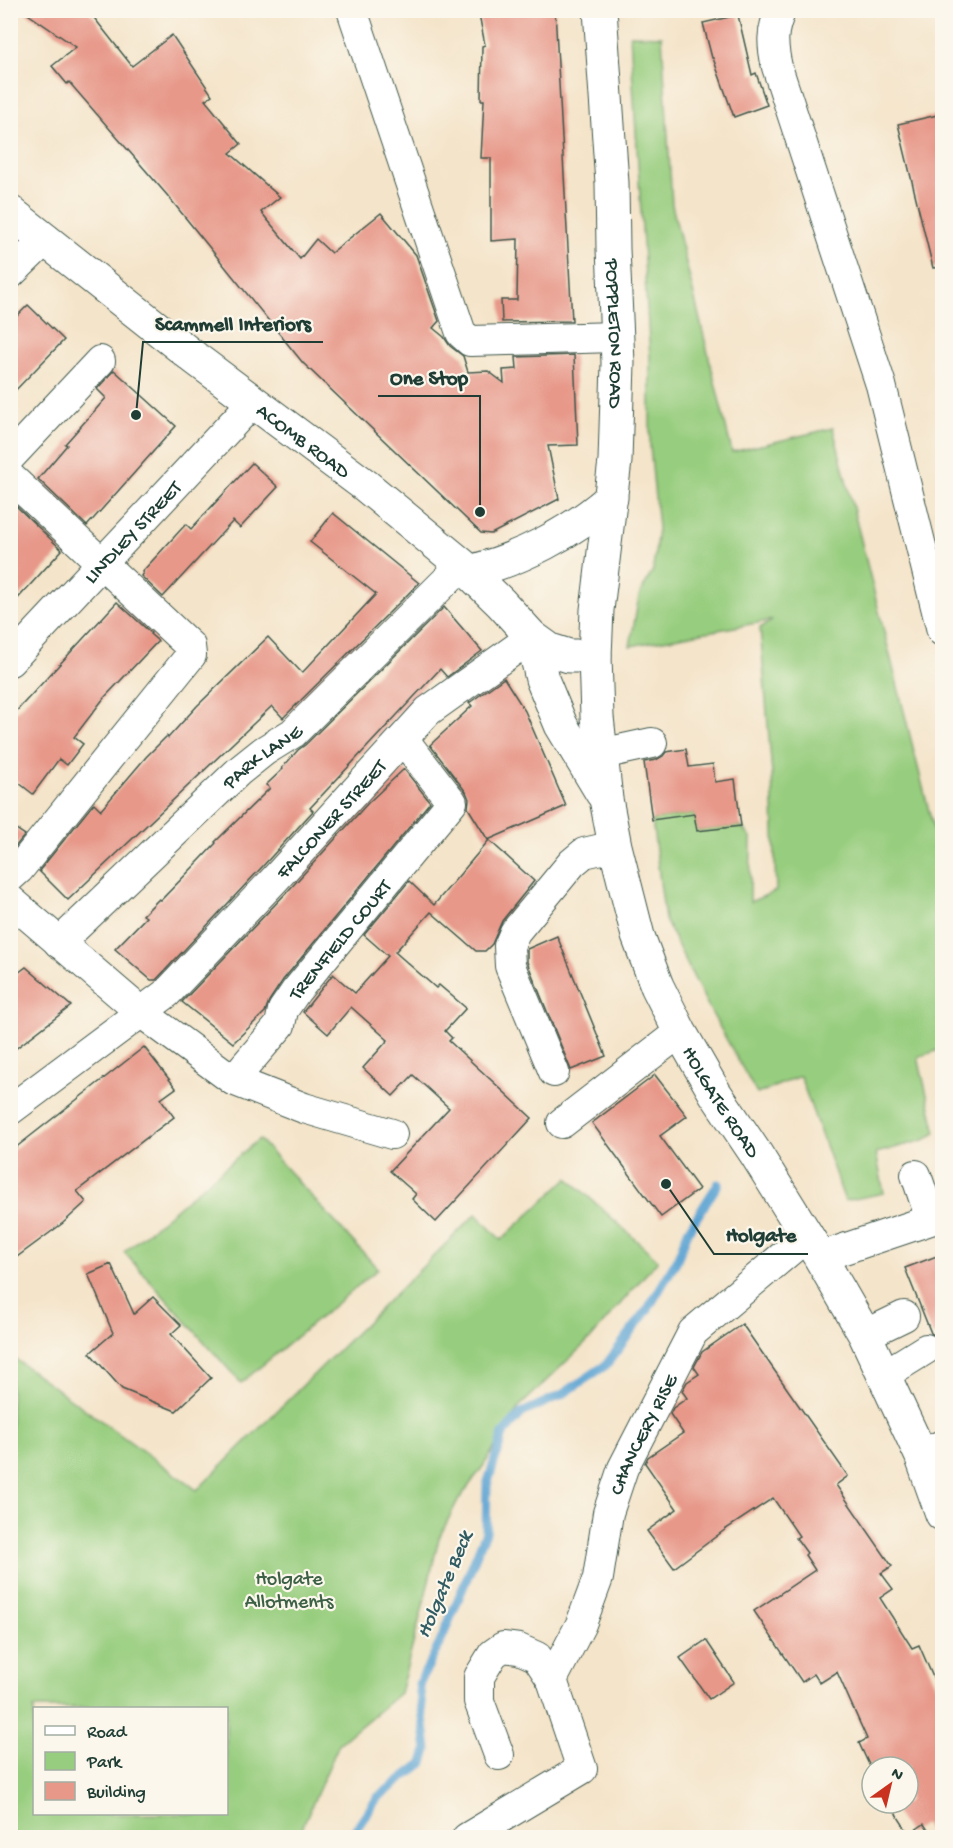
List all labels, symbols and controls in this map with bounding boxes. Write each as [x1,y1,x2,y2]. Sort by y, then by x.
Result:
street label: POPPLETON ROAD [598,257,626,410]
callout: Scammell Interiors [143,303,323,342]
text: Scammell Interiors [155,314,312,339]
callout: One Stop [378,357,480,396]
text: One Stop [390,368,469,393]
street label: ACOMB ROAD [251,400,354,486]
street label: LINDLEY STREET [81,477,189,590]
street label: PARK LANE [218,721,310,796]
street label: FALCONER STREET [272,755,394,886]
street label: TRENFIELD COURT [285,876,399,1006]
street label: HOLGATE ROAD [676,1043,764,1164]
callout: Holgate [714,1215,808,1254]
text: Holgate [726,1225,797,1250]
street label: CHANCERY RISE [607,1370,685,1499]
water label: Holgate Beck [413,1526,481,1643]
park label: Holgate Allotments [245,1569,334,1615]
legend [33,1707,228,1815]
text: Road [87,1723,128,1744]
text: Park [86,1753,123,1774]
north arrow [860,1755,920,1815]
text: N [887,1765,907,1787]
text: Building [86,1783,146,1804]

